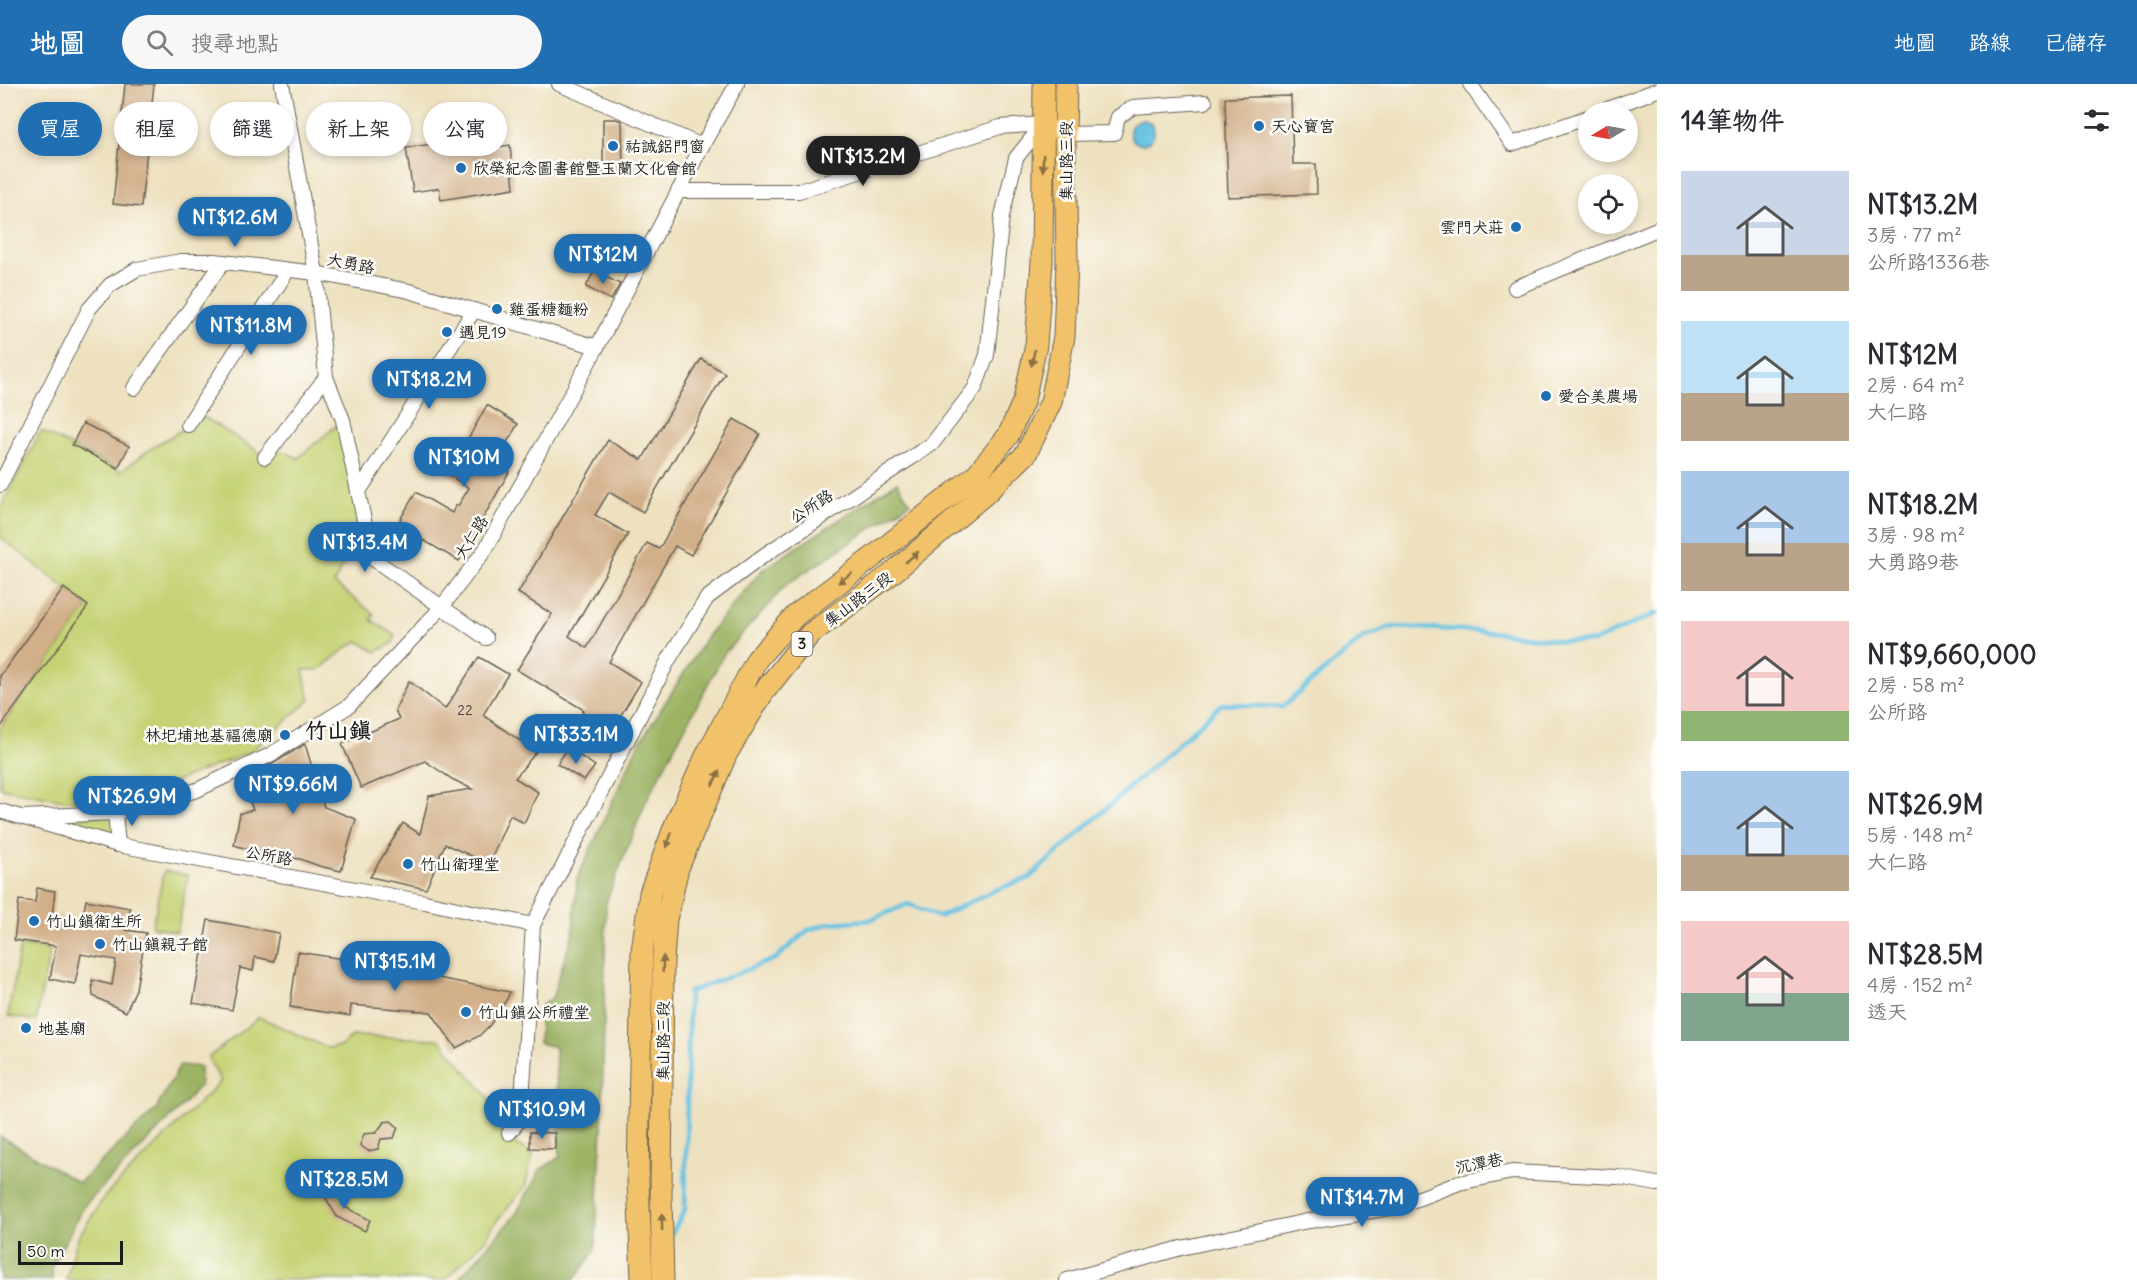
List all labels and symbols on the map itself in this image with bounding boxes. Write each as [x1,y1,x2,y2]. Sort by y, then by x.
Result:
north arrow [1578,102,1638,162]
place label: 天心寶宮 [1271,116,1335,136]
marker: 天心寶宮 [1252,119,1266,133]
street label: 集山路三段 [1056,121,1076,201]
place label: 祐誠鋁門窗 [625,136,705,156]
pin: NT$13.2M [801,136,925,187]
marker: 祐誠鋁門窗 [606,139,620,153]
one-way arrow [1038,154,1048,173]
place label: 欣榮紀念圖書館暨玉蘭文化會館 [473,158,697,178]
marker: 欣榮紀念圖書館暨玉蘭文化會館 [454,161,468,175]
pin: NT$12.6M [173,197,297,248]
place label: 雲門犬莊 [1440,217,1504,237]
marker: 雲門犬莊 [1509,220,1523,234]
pin: NT$12M [554,234,652,285]
street label: 大勇路 [326,249,376,277]
place label: 雞蛋糖麵粉 [509,299,589,319]
marker: 雞蛋糖麵粉 [490,302,504,316]
pin: NT$11.8M [189,305,313,356]
place label: 遇見19 [459,322,507,342]
marker: 遇見19 [440,325,454,339]
one-way arrow [1028,349,1037,368]
pin: NT$18.2M [367,359,491,410]
place label: 愛合美農場 [1558,386,1638,406]
marker: 愛合美農場 [1539,389,1553,403]
pin: NT$10M [415,437,513,488]
street label: 公所路 [785,485,837,527]
street label: 大仁路 [450,511,492,563]
pin: NT$13.4M [303,522,427,573]
one-way arrow [904,550,920,563]
street label: 集山路三段 [820,567,896,631]
one-way arrow [837,572,852,584]
road number: 3 [792,632,812,656]
house number: 22 [457,701,473,719]
pin: NT$33.1M [514,714,638,765]
district label: 竹山鎮 [305,716,371,744]
place label: 林圯埔地基福德廟 [145,725,273,745]
marker: 林圯埔地基福德廟 [278,728,292,742]
pin: NT$9.66M [231,764,355,815]
one-way arrow [712,769,721,786]
pin: NT$26.9M [70,776,194,827]
one-way arrow [664,831,674,849]
street label: 公所路 [244,841,294,869]
place label: 竹山衛理堂 [420,854,500,874]
marker: 竹山衛理堂 [401,857,415,871]
place label: 竹山鎮衛生所 [46,911,142,931]
marker: 竹山鎮衛生所 [27,914,41,928]
place label: 竹山鎮親子館 [112,934,208,954]
marker: 竹山鎮親子館 [93,937,107,951]
pin: NT$15.1M [333,941,457,992]
one-way arrow [659,954,668,973]
street label: 集山路三段 [653,1001,673,1081]
place label: 竹山鎮公所禮堂 [478,1002,590,1022]
marker: 竹山鎮公所禮堂 [459,1005,473,1019]
place label: 地基廟 [38,1018,86,1038]
marker: 地基廟 [19,1021,33,1035]
pin: NT$10.9M [480,1089,604,1140]
street label: 沉潭巷 [1453,1148,1505,1178]
pin: NT$28.5M [282,1159,406,1210]
pin: NT$14.7M [1300,1177,1424,1228]
one-way arrow [657,1212,667,1231]
scale bar [18,1238,123,1266]

